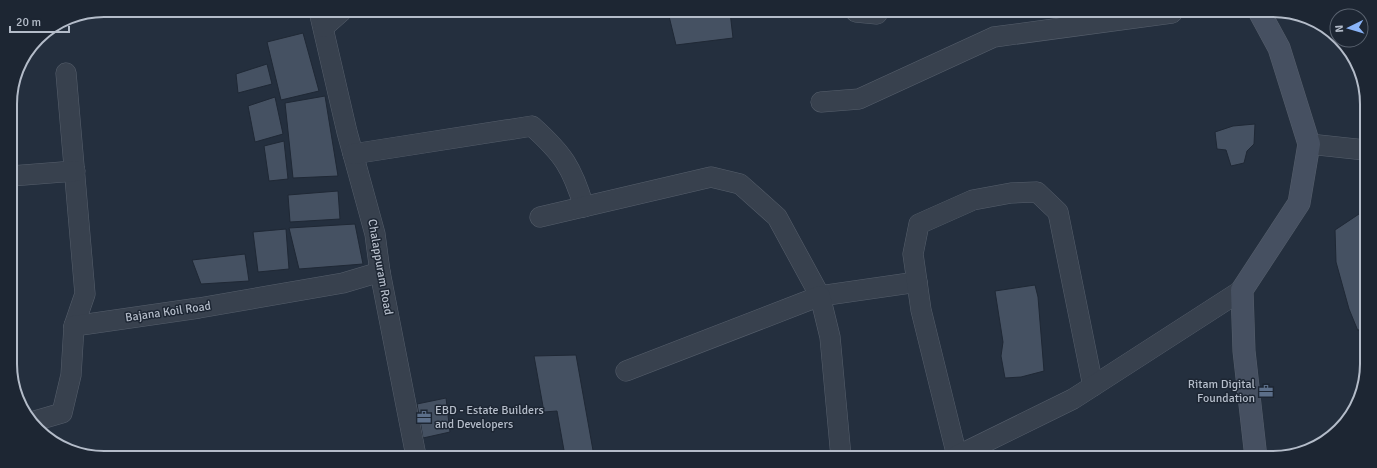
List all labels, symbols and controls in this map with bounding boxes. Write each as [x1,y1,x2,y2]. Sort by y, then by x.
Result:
scale bar [10,8,69,34]
north arrow [1329,8,1369,48]
text: 20 m [16,15,41,30]
text: N [1333,24,1346,33]
street label: Chalappuram Road [364,218,396,316]
street label: Bajana Koil Road [124,299,212,325]
place label: Ritam Digital Foundation [1188,377,1255,406]
office icon: Ritam Digital Foundation [1258,383,1274,399]
place label: EBD - Estate Builders and Developers [435,403,544,432]
office icon: EBD - Estate Builders and Developers [416,409,432,425]

